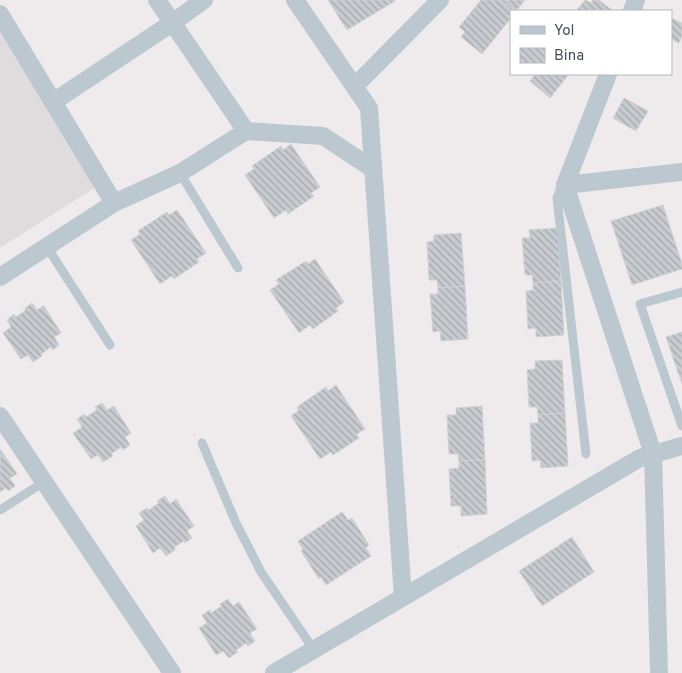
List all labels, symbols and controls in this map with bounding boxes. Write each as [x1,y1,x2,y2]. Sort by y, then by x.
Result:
legend [510,10,672,75]
text: Yol [554,22,575,41]
text: Bina [554,47,584,66]

